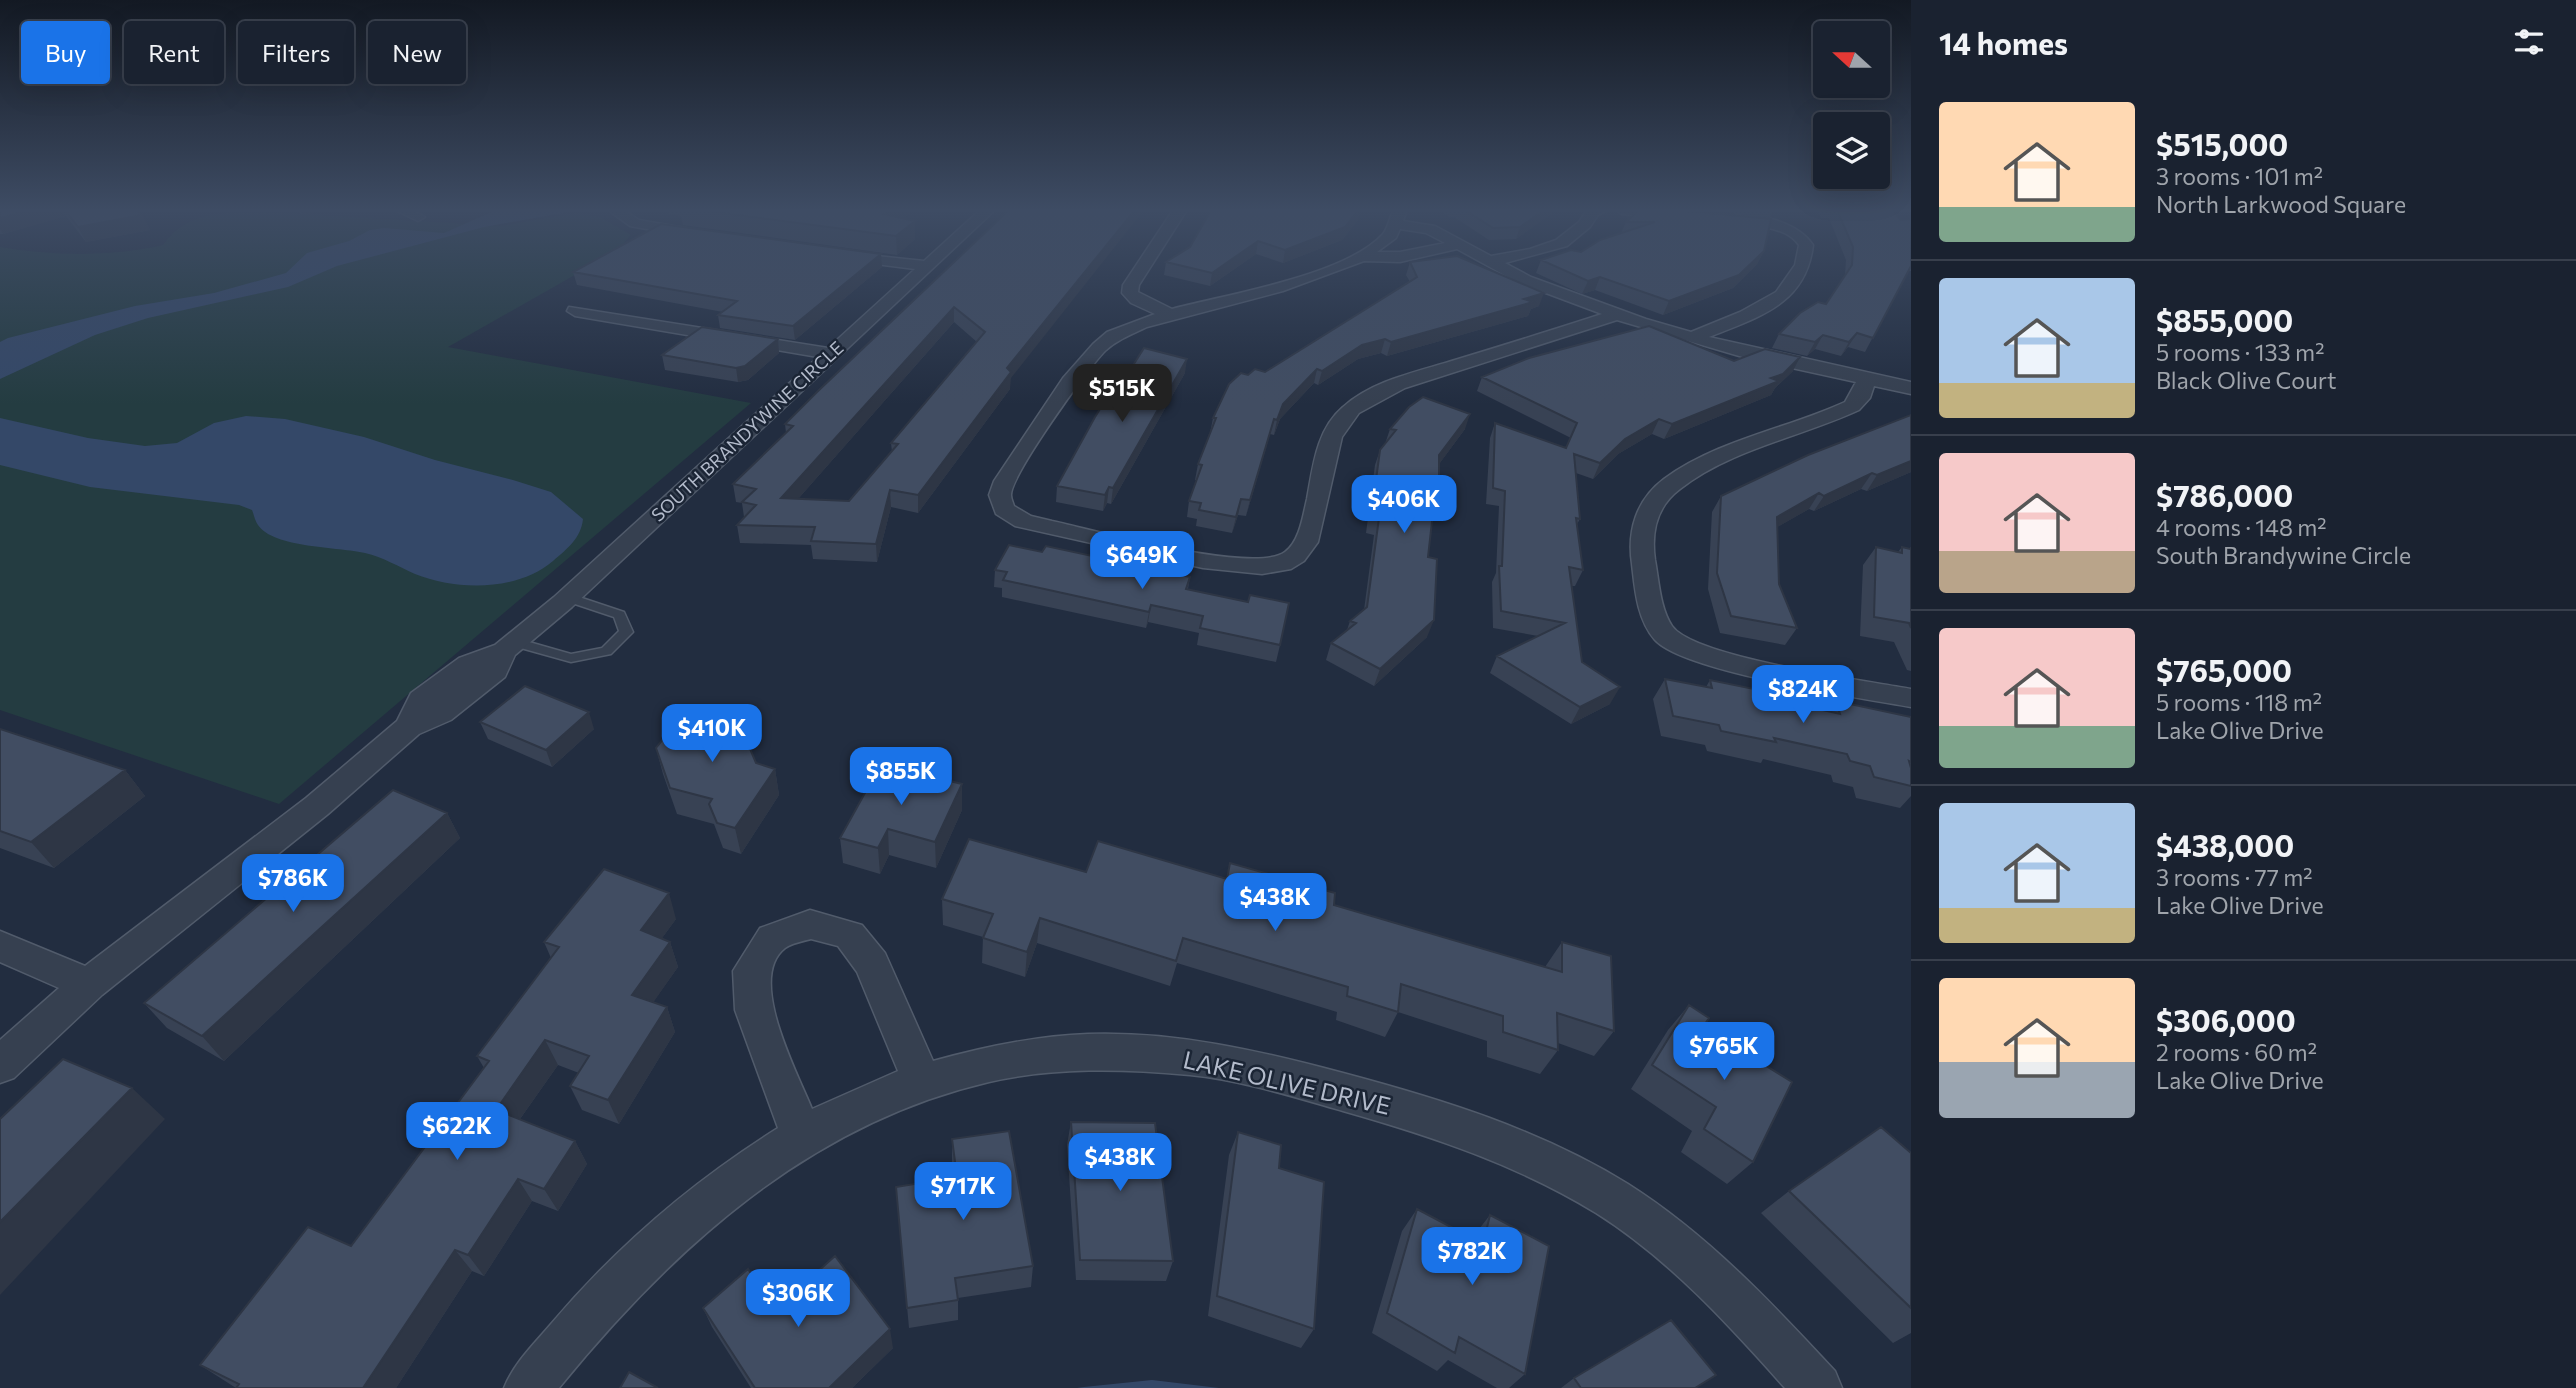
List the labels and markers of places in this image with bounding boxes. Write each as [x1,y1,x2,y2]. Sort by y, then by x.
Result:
pin: $515K [1073,364,1171,424]
pin: $406K [1355,476,1453,535]
pin: $649K [1093,532,1191,591]
pin: $824K [1754,666,1852,725]
pin: $410K [663,704,761,764]
pin: $855K [852,748,950,807]
pin: $786K [244,855,342,914]
pin: $438K [1226,874,1324,933]
pin: $765K [1675,1023,1773,1082]
pin: $622K [408,1102,506,1162]
pin: $438K [1071,1134,1169,1193]
pin: $717K [914,1162,1012,1222]
pin: $782K [1423,1228,1521,1287]
pin: $306K [749,1270,847,1329]

